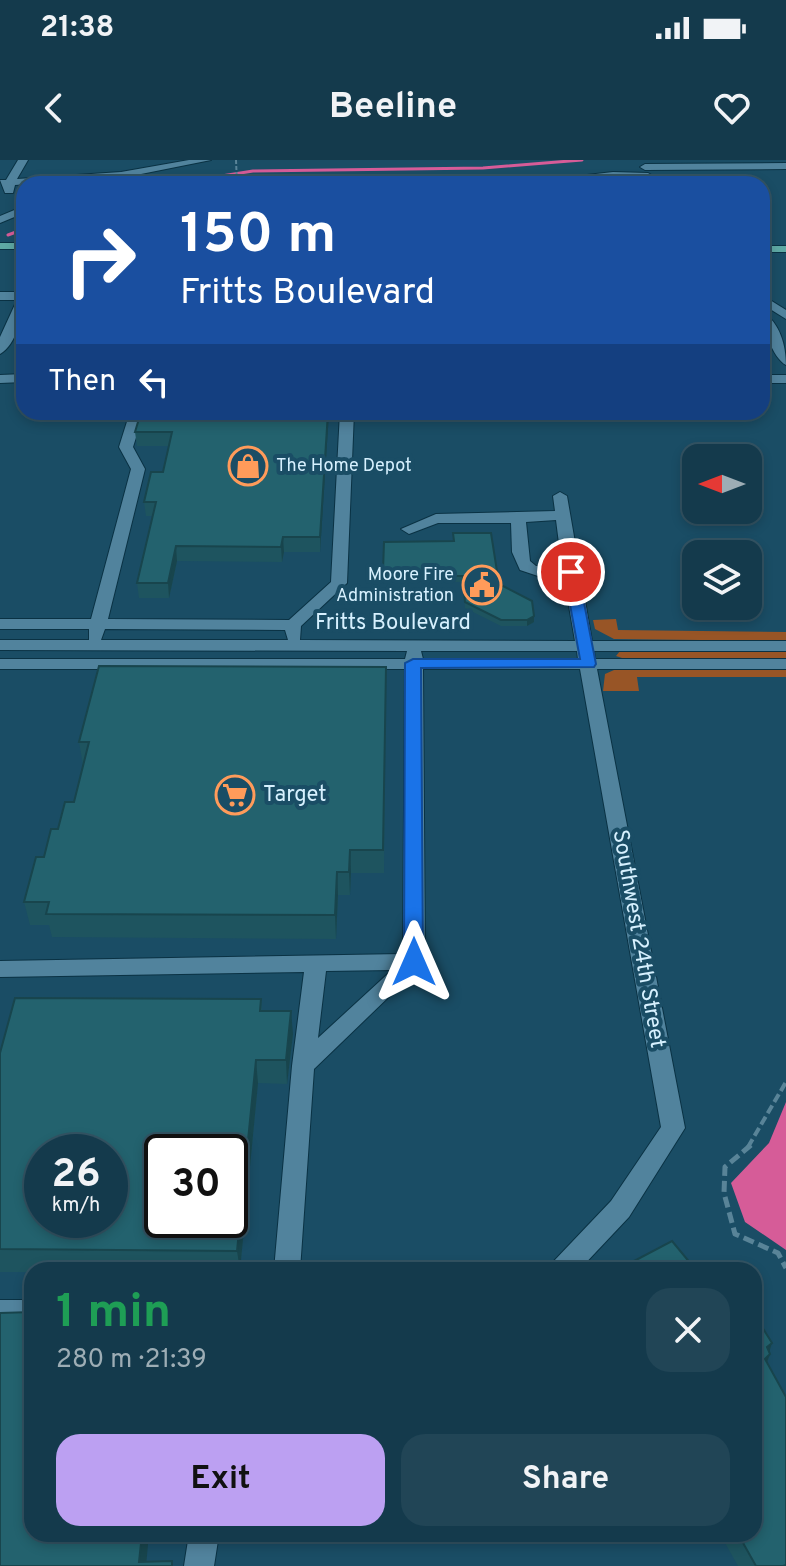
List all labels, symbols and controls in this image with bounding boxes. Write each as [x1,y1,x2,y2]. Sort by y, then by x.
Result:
text: 21:38 [40,10,115,47]
text: Beeline [329,85,457,131]
icon: back [32,86,76,130]
icon: heart [710,86,754,130]
text: 150 m [180,202,336,272]
icon: right [48,208,152,312]
text: Fritts Boulevard [180,271,435,317]
icon: left [132,360,176,404]
text: Then [48,364,116,401]
north arrow [682,444,762,524]
map controls [682,444,762,620]
shop icon: The Home Depot [227,445,269,487]
place label: The Home Depot [276,455,412,478]
pin [537,538,605,606]
button: layers [682,540,762,620]
icon: arrive [549,550,593,594]
place label: Moore Fire Administration [336,564,454,608]
public building icon: Moore Fire Administration [461,564,503,606]
street label: Fritts Boulevard [315,610,471,637]
supermarket icon: Target [214,774,256,816]
place label: Target [263,782,326,809]
street label: Southwest 24th Street [606,828,670,1050]
position arrow [372,920,456,1004]
speed limit sign: 30 [144,1134,248,1238]
text: 26 [51,1151,101,1201]
text: km/h [52,1193,100,1219]
text: 1 min [56,1284,171,1344]
button: close [646,1288,730,1372]
text: 280 m · 21:39 [56,1344,207,1377]
button: Exit [56,1434,385,1526]
button: Share [401,1434,730,1526]

